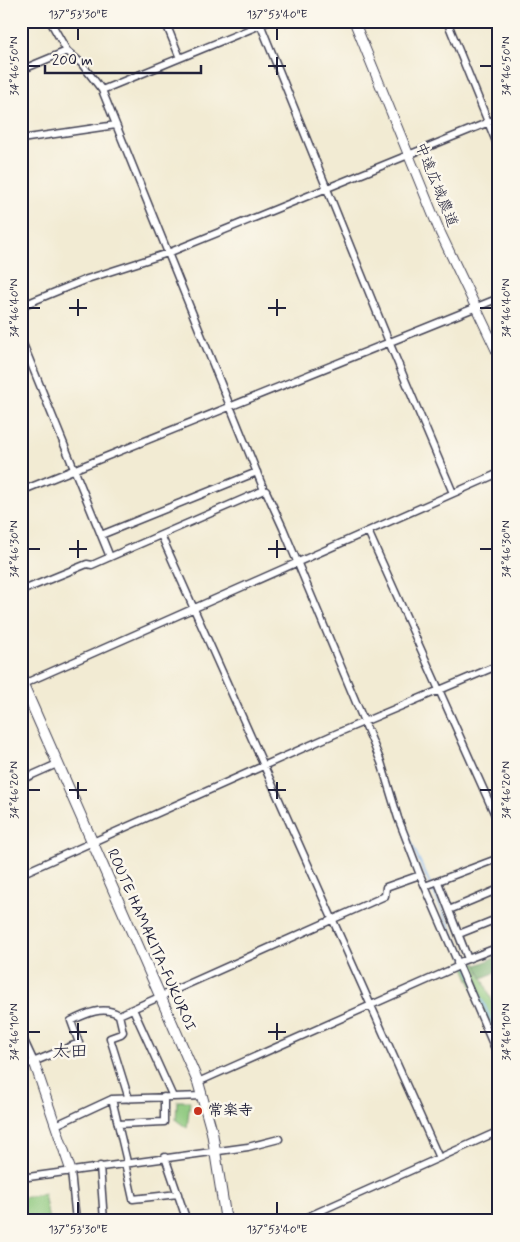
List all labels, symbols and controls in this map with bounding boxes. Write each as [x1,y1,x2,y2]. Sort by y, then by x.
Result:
text: 137°53'30"E [48,7,108,23]
text: 137°53'40"E [246,7,308,23]
text: 34°46'50"N [7,36,23,96]
text: 34°46'50"N [499,36,515,96]
scale bar [45,42,201,74]
text: 200 m [52,51,93,71]
street label: 中遠広域農道 [410,140,462,230]
text: 34°46'40"N [7,278,23,338]
text: 34°46'40"N [499,278,515,338]
text: 34°46'30"N [7,520,23,578]
text: 34°46'30"N [499,520,515,578]
text: 34°46'20"N [7,761,23,819]
text: 34°46'20"N [499,761,515,819]
street label: ROUTE HAMAKITA-FUKUROI [102,846,200,1034]
text: 34°46'10"N [7,1003,23,1061]
text: 34°46'10"N [499,1003,515,1061]
district label: 太田 [52,1040,88,1064]
place label: 常楽寺 [208,1101,253,1121]
marker: 常楽寺 [192,1105,204,1117]
text: 137°53'30"E [48,1222,108,1238]
text: 137°53'40"E [246,1222,308,1238]

